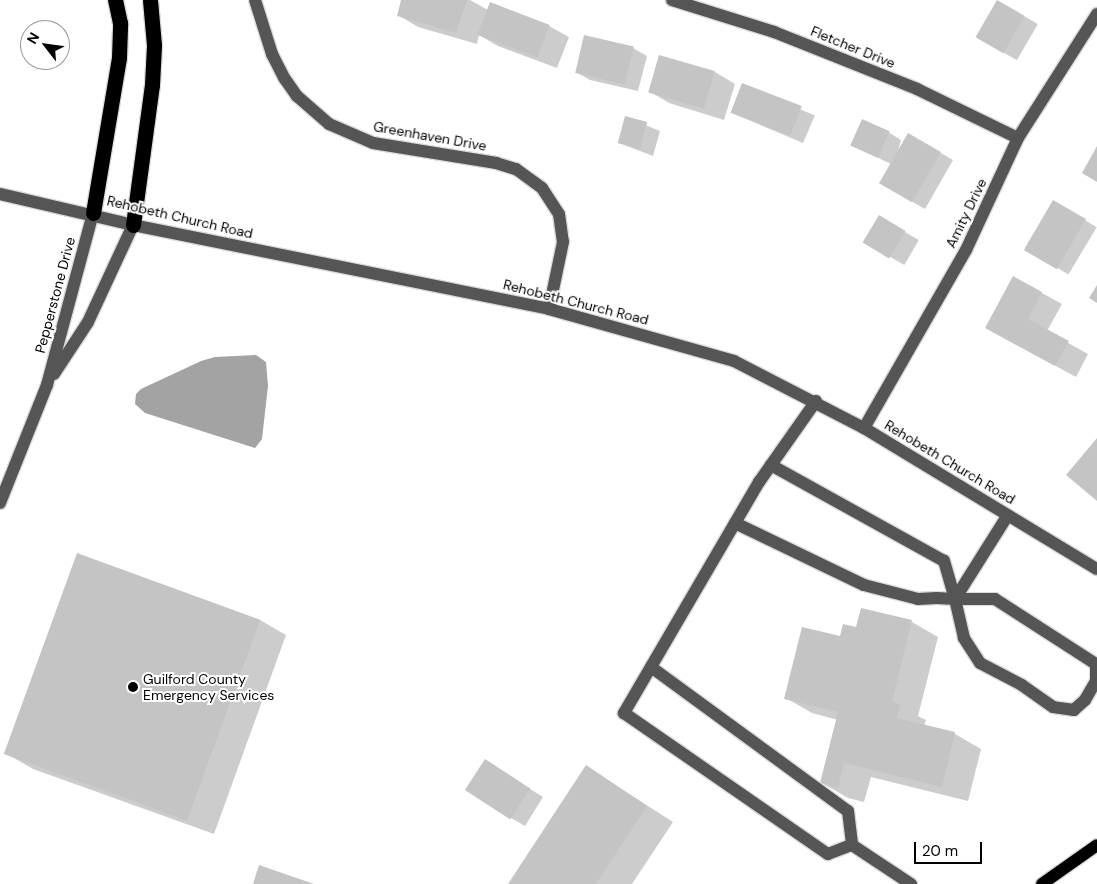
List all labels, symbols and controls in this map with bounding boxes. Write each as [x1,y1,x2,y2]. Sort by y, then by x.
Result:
north arrow [20,20,70,70]
street label: Fletcher Drive [808,22,898,72]
text: N [23,29,43,47]
street label: Greenhaven Drive [372,118,488,154]
street label: Amity Drive [942,175,990,251]
street label: Rehobeth Church Road [105,192,255,242]
street label: Pepperstone Drive [31,235,79,355]
street label: Rehobeth Church Road [502,276,650,328]
street label: Rehobeth Church Road [882,416,1018,508]
place label: Guilford County Emergency Services [143,671,274,704]
marker: Guilford County Emergency Services [127,681,139,693]
scale bar [917,832,984,864]
text: 20 m [922,841,958,861]

